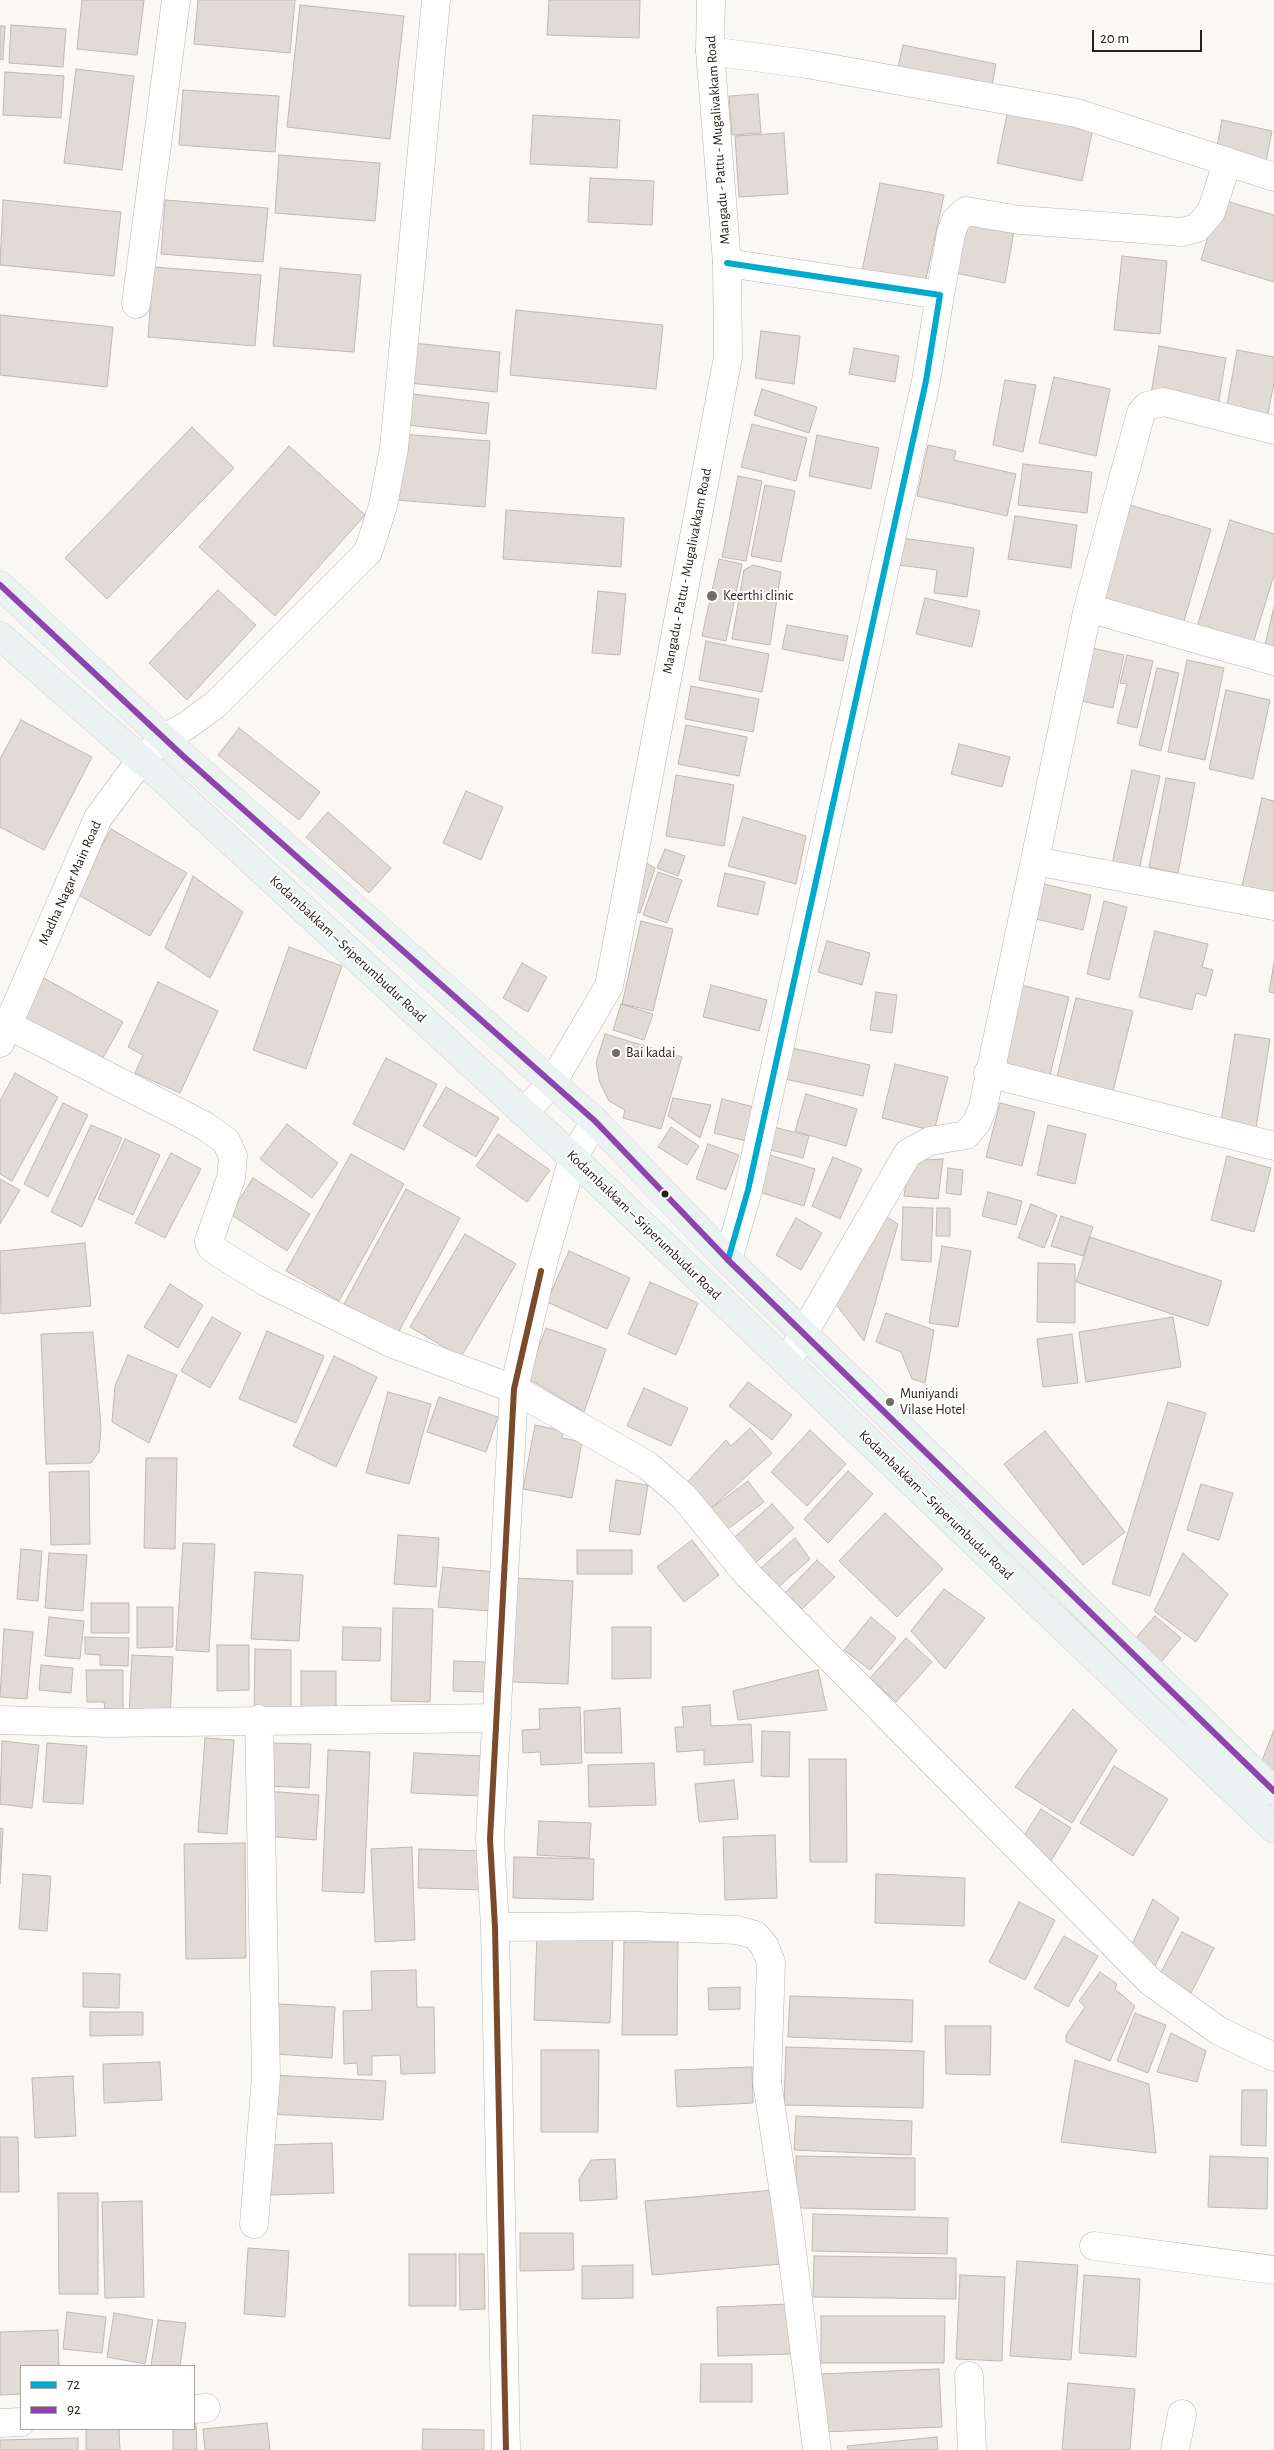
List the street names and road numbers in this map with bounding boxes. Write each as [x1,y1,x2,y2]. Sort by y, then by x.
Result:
street label: Mangadu - Pattu - Mugalivakkam Road [702,35,734,245]
street label: Mangadu - Pattu - Mugalivakkam Road [659,467,715,675]
street label: Madha Nagar Main Road [35,818,105,948]
street label: Kodambakkam – Sriperumbudur Road [266,872,430,1026]
street label: Kodambakkam – Sriperumbudur Road [563,1147,725,1303]
street label: Kodambakkam – Sriperumbudur Road [855,1427,1017,1583]

